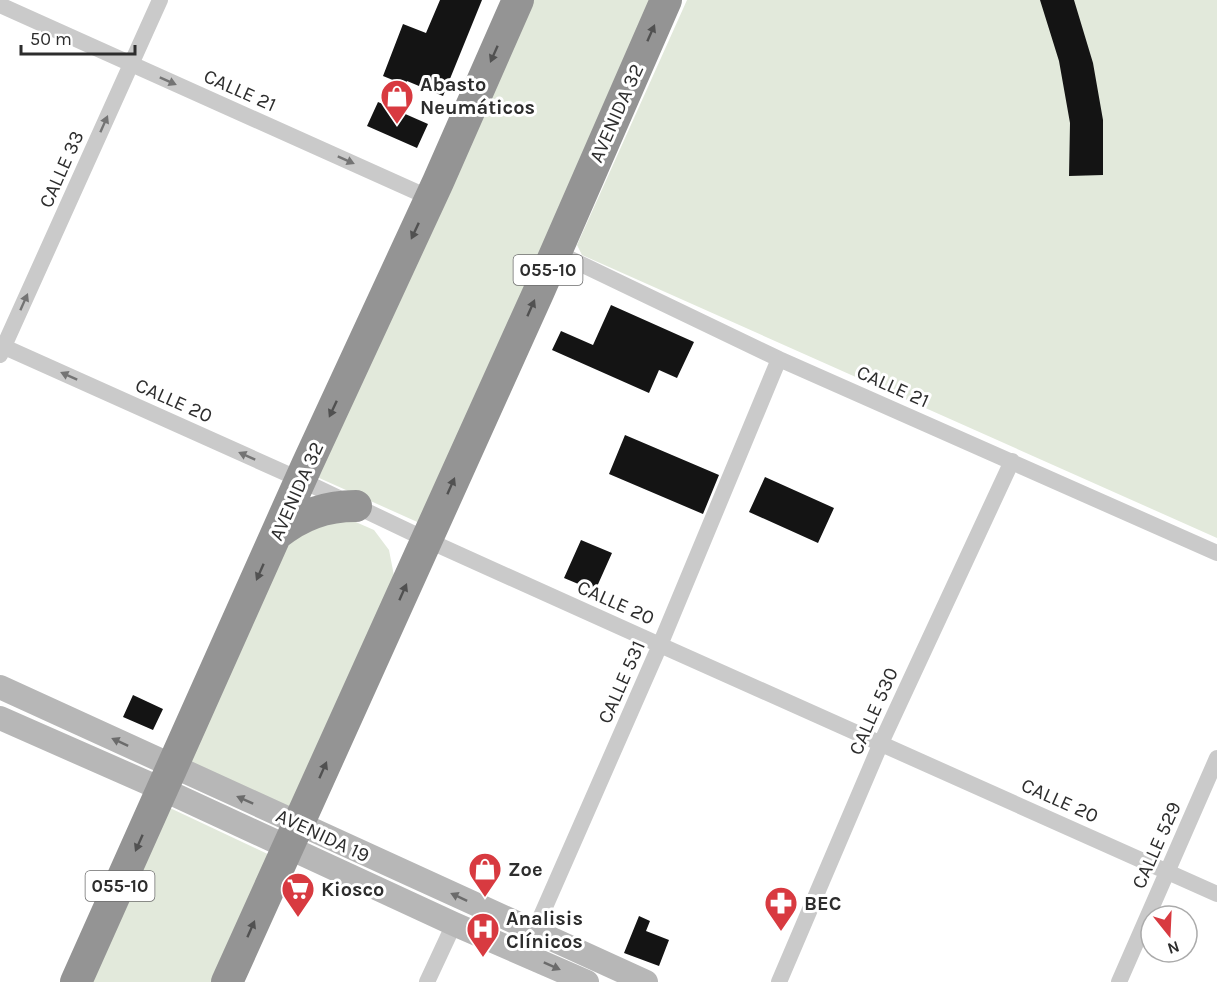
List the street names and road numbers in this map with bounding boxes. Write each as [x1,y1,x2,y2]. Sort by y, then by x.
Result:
street label: AVENIDA 32 [584,60,648,166]
street label: CALLE 21 [200,64,279,117]
street label: CALLE 33 [34,127,89,211]
road number: 055-10 [514,255,582,285]
street label: CALLE 21 [853,360,932,413]
street label: CALLE 20 [132,373,216,428]
street label: AVENIDA 32 [264,438,328,544]
street label: CALLE 20 [574,575,658,630]
street label: CALLE 531 [593,637,650,727]
street label: CALLE 530 [844,664,903,759]
street label: CALLE 20 [1018,773,1102,828]
street label: CALLE 529 [1127,798,1186,892]
street label: AVENIDA 19 [272,804,373,867]
road number: 055-10 [86,871,154,901]

